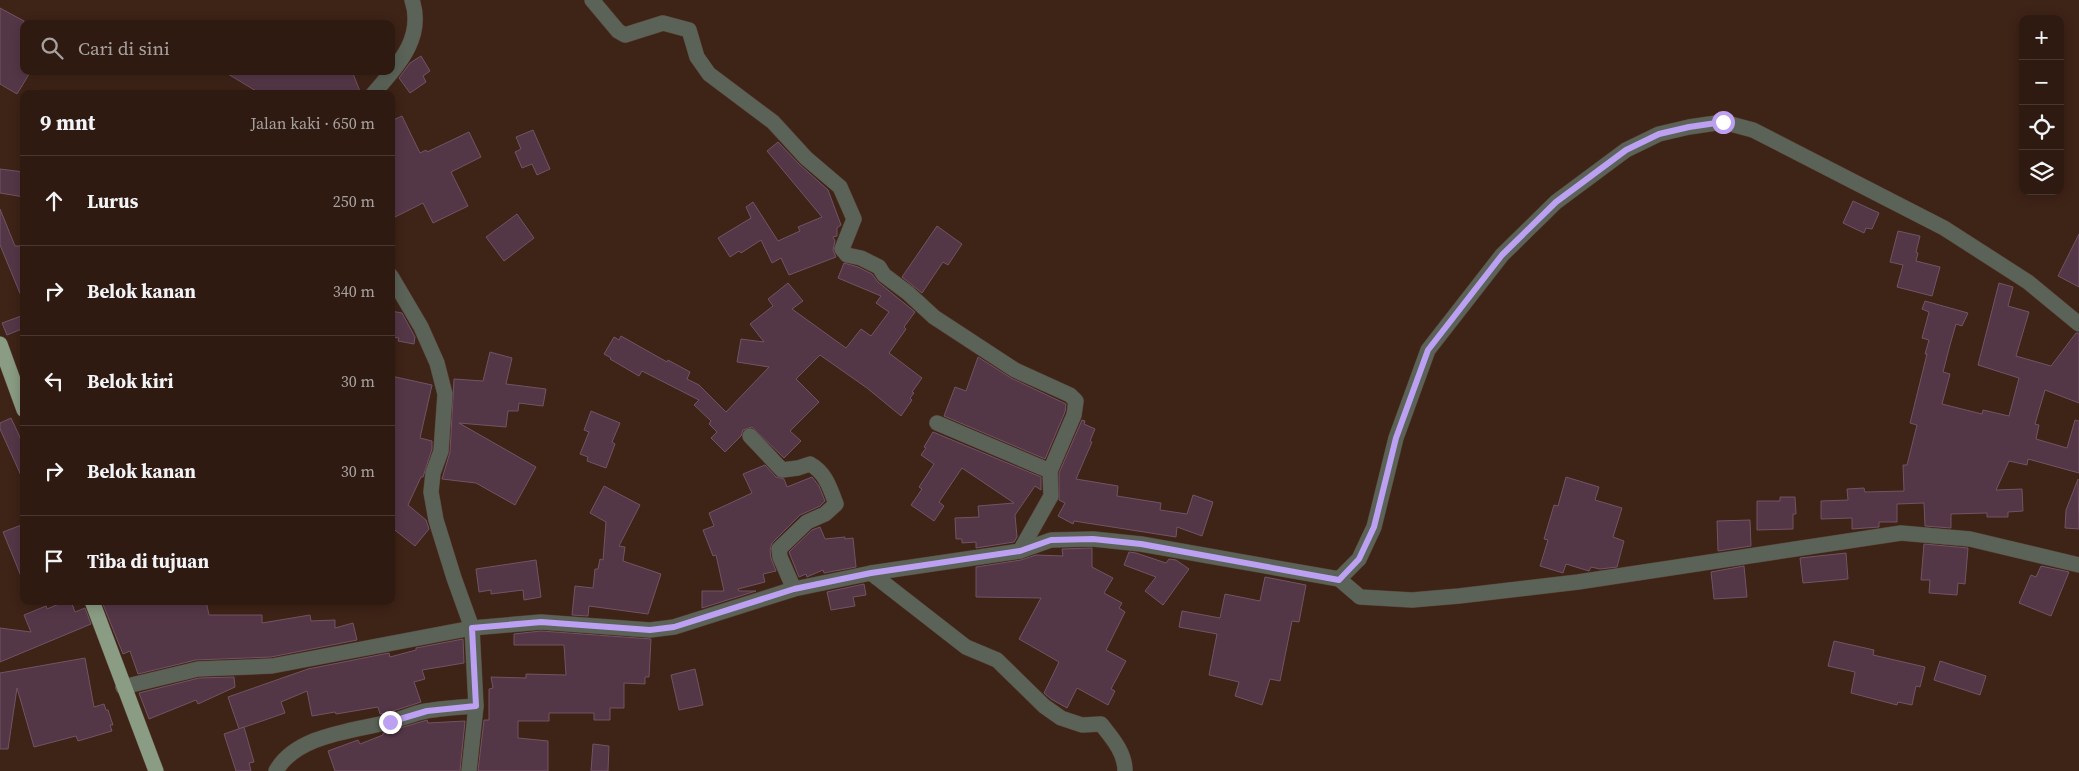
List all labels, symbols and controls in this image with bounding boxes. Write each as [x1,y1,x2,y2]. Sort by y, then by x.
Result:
map controls [2019,15,2064,195]
button: + [2019,15,2064,60]
search box [20,20,395,75]
icon: search [38,34,66,62]
text: Cari di sini [78,35,170,61]
button: − [2019,60,2064,105]
button: locate [2019,105,2064,150]
text: 9 mnt [40,108,95,137]
route start [1712,111,1735,134]
text: Jalan kaki · 650 m [250,112,375,134]
button: layers [2019,150,2064,195]
icon: ahead [40,187,68,215]
text: Lurus [87,188,138,214]
text: 250 m [333,190,375,212]
icon: right [40,277,68,305]
text: Belok kanan [87,278,196,304]
text: 340 m [333,280,375,302]
icon: left [40,367,68,395]
text: Belok kiri [87,368,174,394]
text: 30 m [341,370,375,392]
icon: right [40,457,68,485]
text: Belok kanan [87,458,196,484]
text: 30 m [341,460,375,482]
icon: arrive [40,547,68,575]
text: Tiba di tujuan [87,548,209,574]
route end [379,711,402,734]

